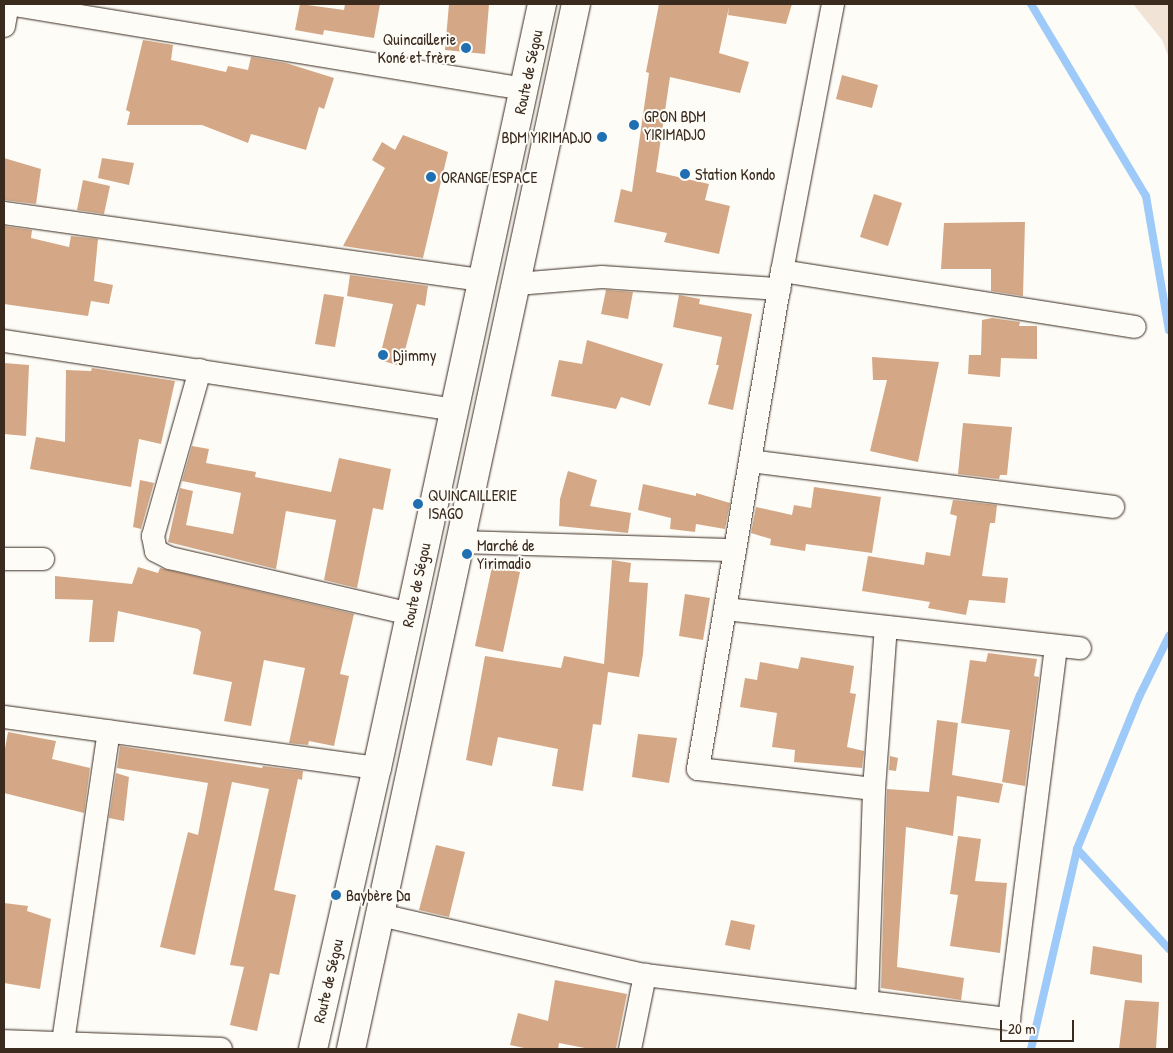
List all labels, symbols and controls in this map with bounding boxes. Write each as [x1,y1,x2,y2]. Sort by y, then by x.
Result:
street label: Route de Ségou [510,28,546,116]
place label: Quincaillerie Koné et frère [378,29,456,67]
marker: Quincaillerie Koné et frère [460,42,472,54]
place label: GPON BDM YIRIMADJO [644,106,706,144]
marker: GPON BDM YIRIMADJO [628,119,640,131]
place label: BDM YIRIMADJO [501,127,592,147]
marker: BDM YIRIMADJO [596,131,608,143]
place label: Station Kondo [695,164,775,184]
place label: ORANGE ESPACE [441,167,538,187]
marker: Station Kondo [679,168,691,180]
marker: ORANGE ESPACE [425,171,437,183]
place label: Djimmy [393,345,436,365]
marker: Djimmy [377,349,389,361]
place label: QUINCAILLERIE ISAGO [428,485,517,523]
marker: QUINCAILLERIE ISAGO [412,498,424,510]
place label: Marché de Yirimadio [477,535,535,573]
street label: Route de Ségou [398,541,434,629]
marker: Marché de Yirimadio [461,548,473,560]
place label: Baybère Da [346,885,410,905]
marker: Baybère Da [330,889,342,901]
street label: Route de Ségou [309,937,347,1025]
scale bar [1003,1010,1077,1042]
text: 20 m [1008,1018,1035,1039]

